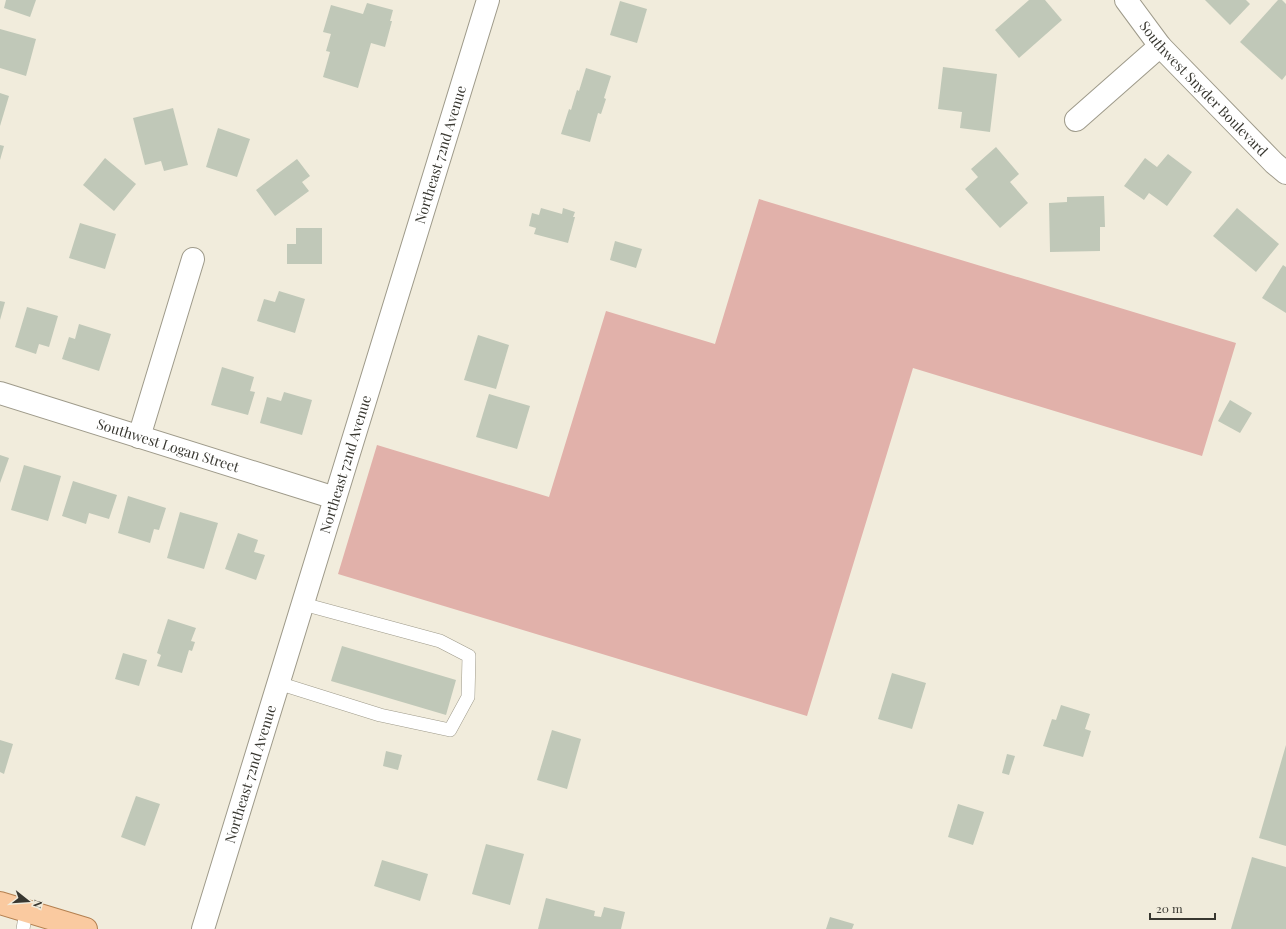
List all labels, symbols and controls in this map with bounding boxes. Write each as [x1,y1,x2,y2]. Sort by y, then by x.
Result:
street label: Southwest Snyder Boulevard [1136,17,1272,160]
street label: Northeast 72nd Avenue [410,83,470,226]
street label: Northeast 72nd Avenue [315,393,375,536]
street label: Southwest Logan Street [94,414,243,477]
street label: Northeast 72nd Avenue [220,703,280,845]
north arrow [8,881,48,921]
scale bar [1150,895,1215,921]
text: N [30,898,46,910]
text: 20 m [1156,900,1183,916]

